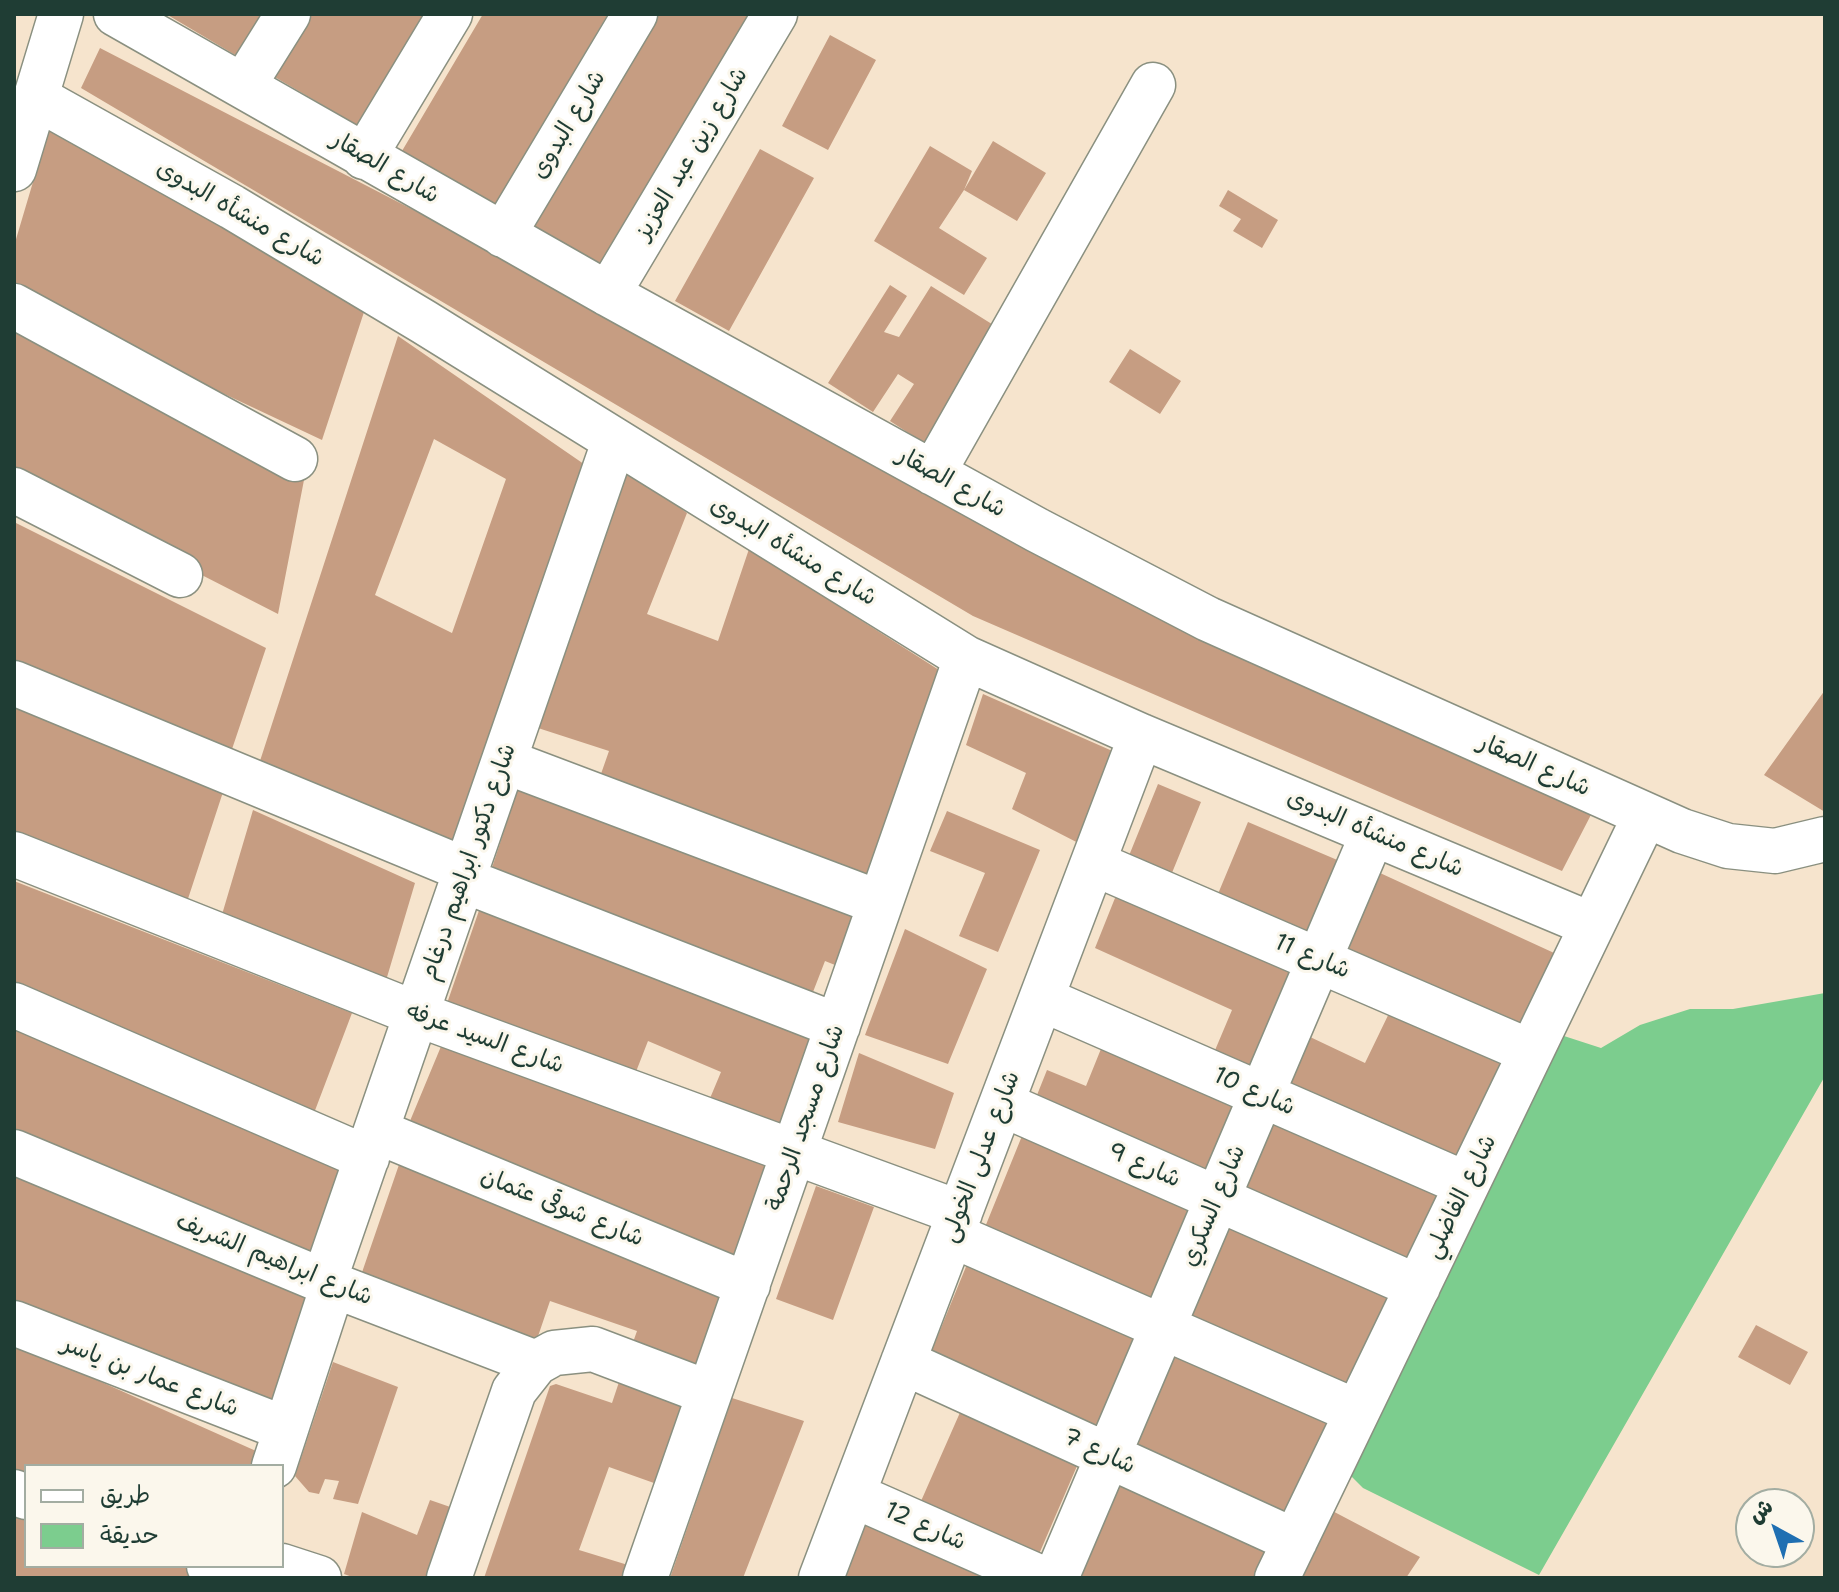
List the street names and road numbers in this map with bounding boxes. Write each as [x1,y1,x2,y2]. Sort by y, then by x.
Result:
street label: شارع زين عبد العزيز [629,62,755,246]
street label: شارع البدوى [525,66,613,184]
street label: شارع الصقار [326,126,444,210]
street label: شارع منشأه البدوى [151,154,329,274]
street label: شارع الصقار [891,441,1011,525]
street label: شارع منشأه البدوى [704,491,882,613]
street label: شارع الصقار [1473,728,1595,804]
street label: شارع دكتور ابراهيم درغام [415,740,523,984]
street label: شارع منشأه البدوى [1282,784,1468,884]
street label: شارع 11 [1270,928,1354,986]
street label: شارع السيد عرفه [402,997,568,1081]
street label: شارع مسجد الرحمة [761,1021,851,1215]
street label: شارع 10 [1209,1061,1299,1123]
street label: شارع عدلى الخولى [935,1067,1027,1247]
street label: شارع الفاضلي [1419,1130,1503,1264]
street label: شارع 9 [1103,1137,1185,1195]
street label: شارع السكري [1176,1141,1252,1271]
street label: شارع شوقى عثمان [476,1162,648,1254]
street label: شارع ابراهيم الشريف [171,1207,377,1313]
street label: شارع عمار بن ياسر [57,1330,243,1424]
street label: شارع 7 [1058,1423,1140,1481]
street label: شارع 12 [880,1496,970,1558]

